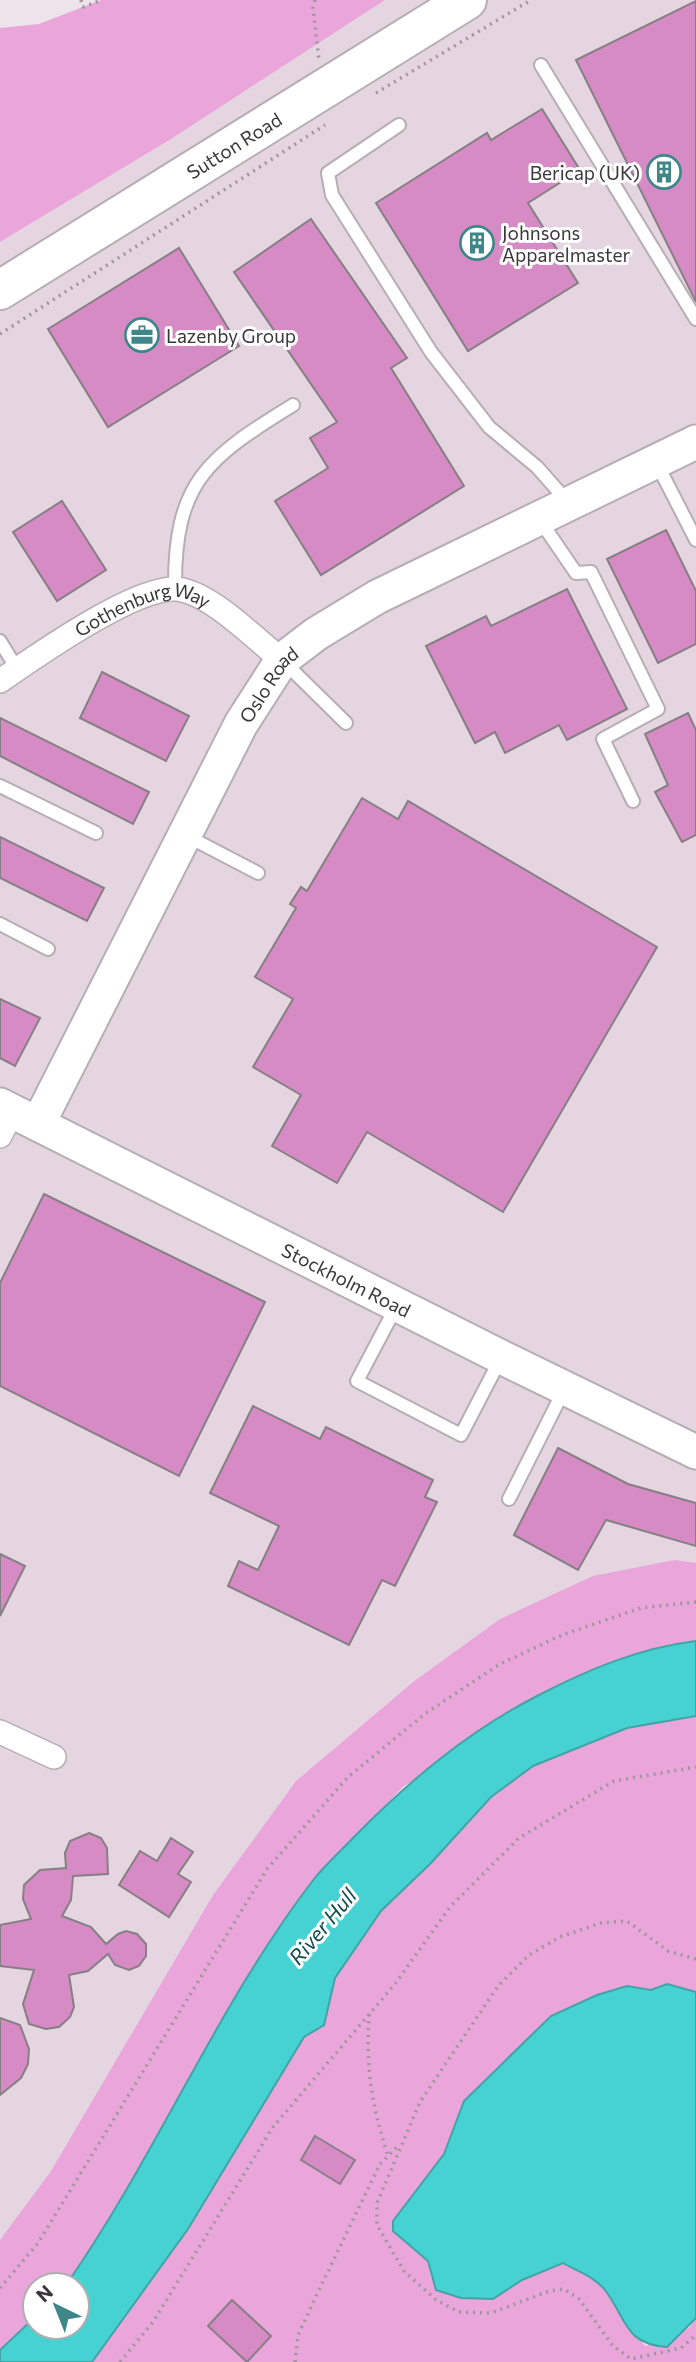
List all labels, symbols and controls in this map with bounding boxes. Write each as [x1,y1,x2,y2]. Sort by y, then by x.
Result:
street label: Sutton Road [182,107,285,183]
building icon: Bericap (UK) [645,153,683,191]
place label: Bericap (UK) [530,161,640,184]
place label: Johnsons Apparelmaster [502,221,630,266]
building icon: Johnsons Apparelmaster [458,224,496,262]
office icon: Lazenby Group [123,316,161,354]
place label: Lazenby Group [166,324,296,347]
street label: Gothenburg Way [70,577,215,641]
street label: Oslo Road [234,641,302,727]
street label: Stockholm Road [278,1237,415,1321]
water label: River Hull [283,1882,361,1969]
north arrow [21,2271,91,2341]
text: N [31,2280,57,2306]

